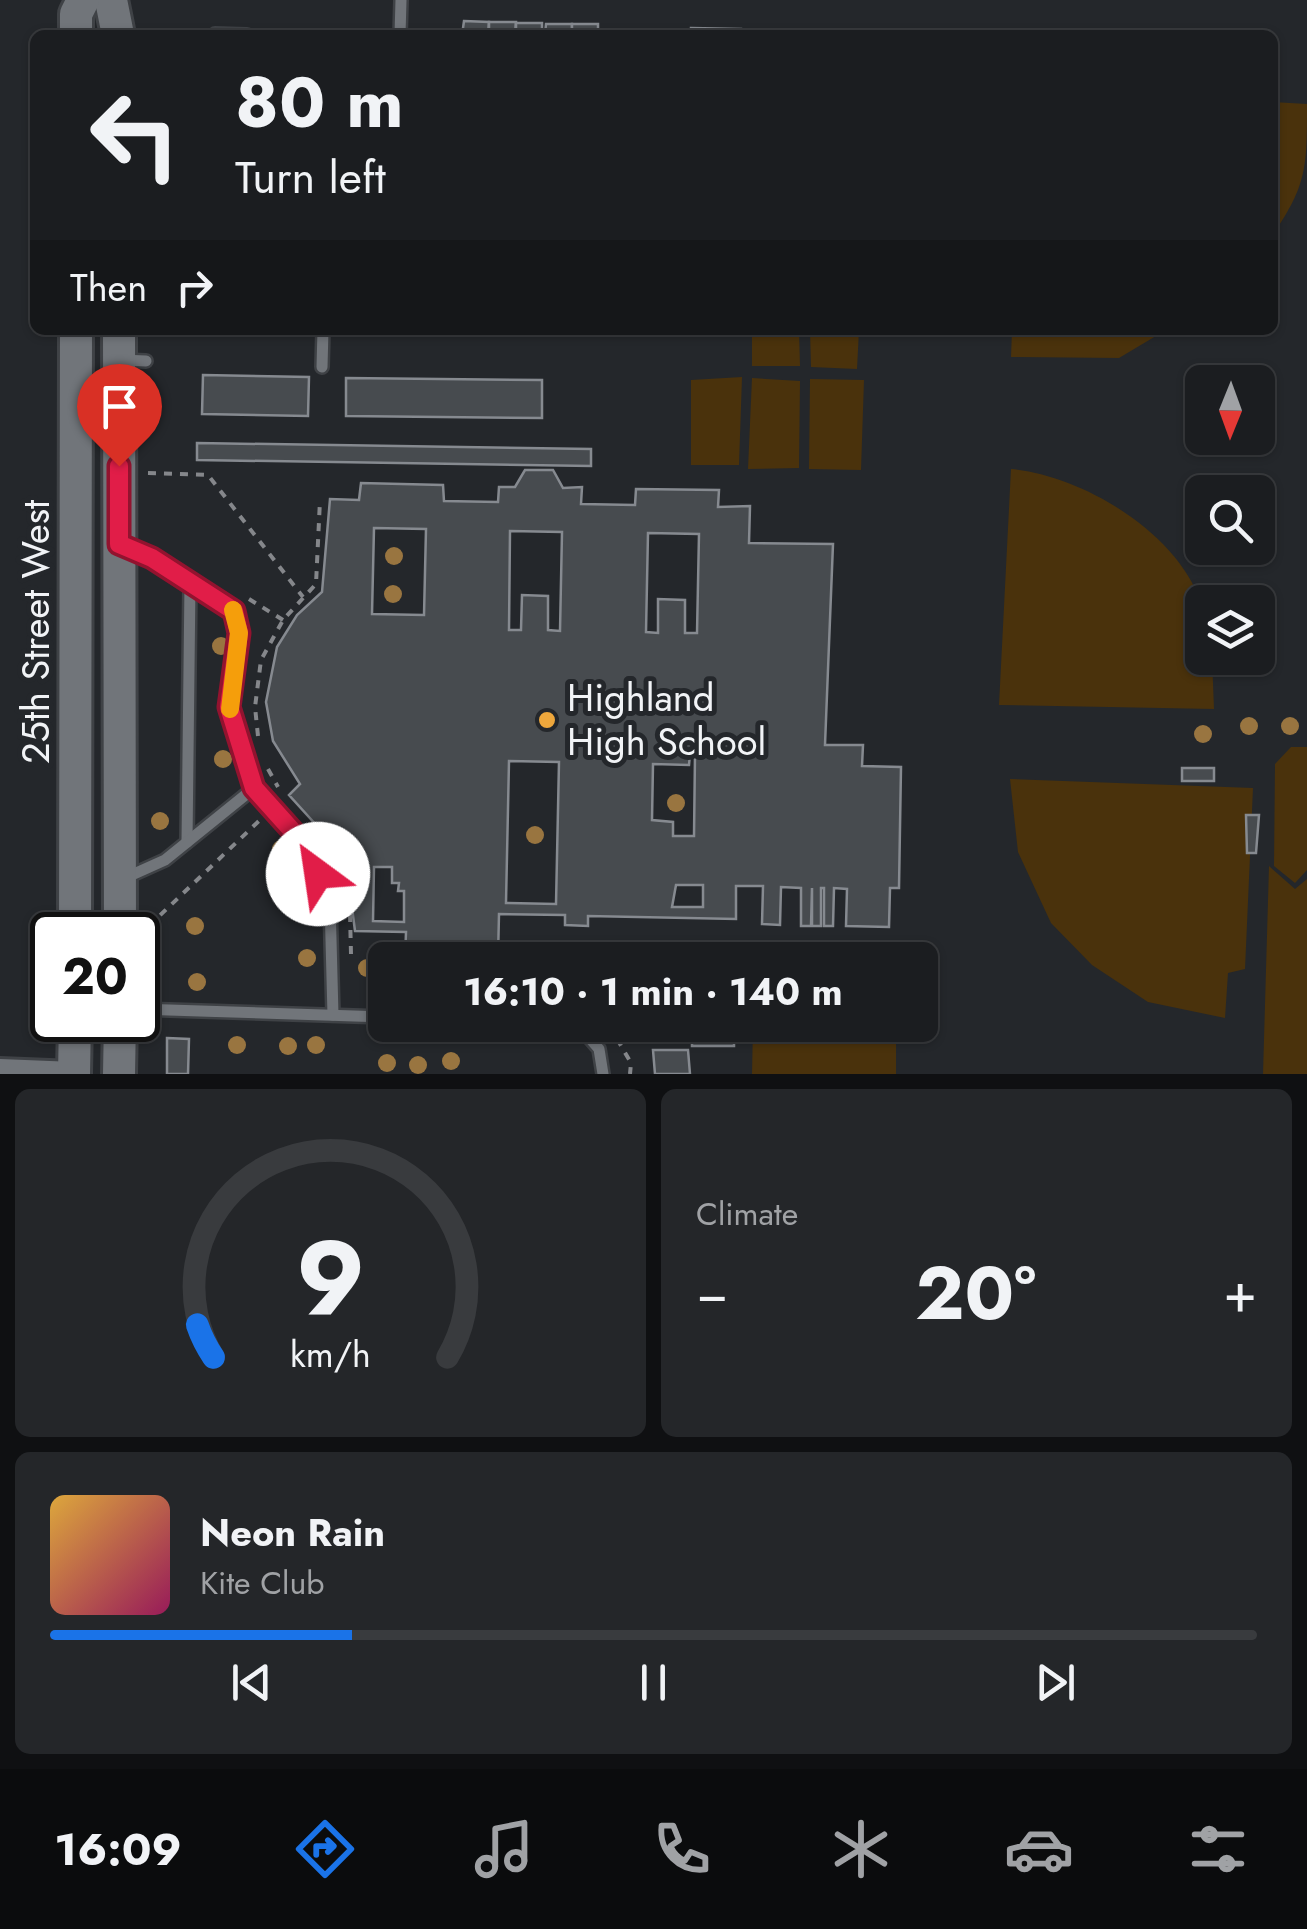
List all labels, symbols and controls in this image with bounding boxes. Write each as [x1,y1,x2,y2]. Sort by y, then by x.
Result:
text: 80 m [235,52,404,153]
icon: left [70,70,200,200]
text: Turn left [235,145,386,210]
text: Then [70,260,147,315]
icon: right [167,260,222,315]
pin [77,364,162,467]
north arrow [1185,365,1275,455]
map controls [1185,365,1275,675]
icon: arrive [92,379,147,434]
button: search [1185,475,1275,565]
street label: 25th Street West [8,500,63,764]
button: layers [1185,585,1275,675]
place label: Highland High School [567,670,766,769]
marker: Highland High School [536,709,558,731]
position arrow [266,822,370,926]
speed limit sign: 20 [30,912,160,1042]
text: 16:10 · 1 min · 140 m [463,964,843,1019]
text: Climate [696,1191,798,1237]
text: 9 [296,1204,365,1354]
text: 20° [915,1239,1036,1347]
text: − [696,1253,728,1333]
text: + [1223,1253,1257,1333]
text: km/h [290,1329,371,1380]
text: Neon Rain [200,1505,385,1560]
text: Kite Club [200,1560,324,1606]
icon: previous [224,1655,279,1710]
icon: pause [626,1655,681,1710]
icon: next [1028,1655,1083,1710]
icon: directions [290,1814,360,1884]
icon: music [469,1814,539,1884]
icon: phone [647,1814,717,1884]
icon: climate [826,1814,896,1884]
icon: car [1004,1814,1074,1884]
icon: filters [1183,1814,1253,1884]
text: 16:09 [54,1817,182,1882]

